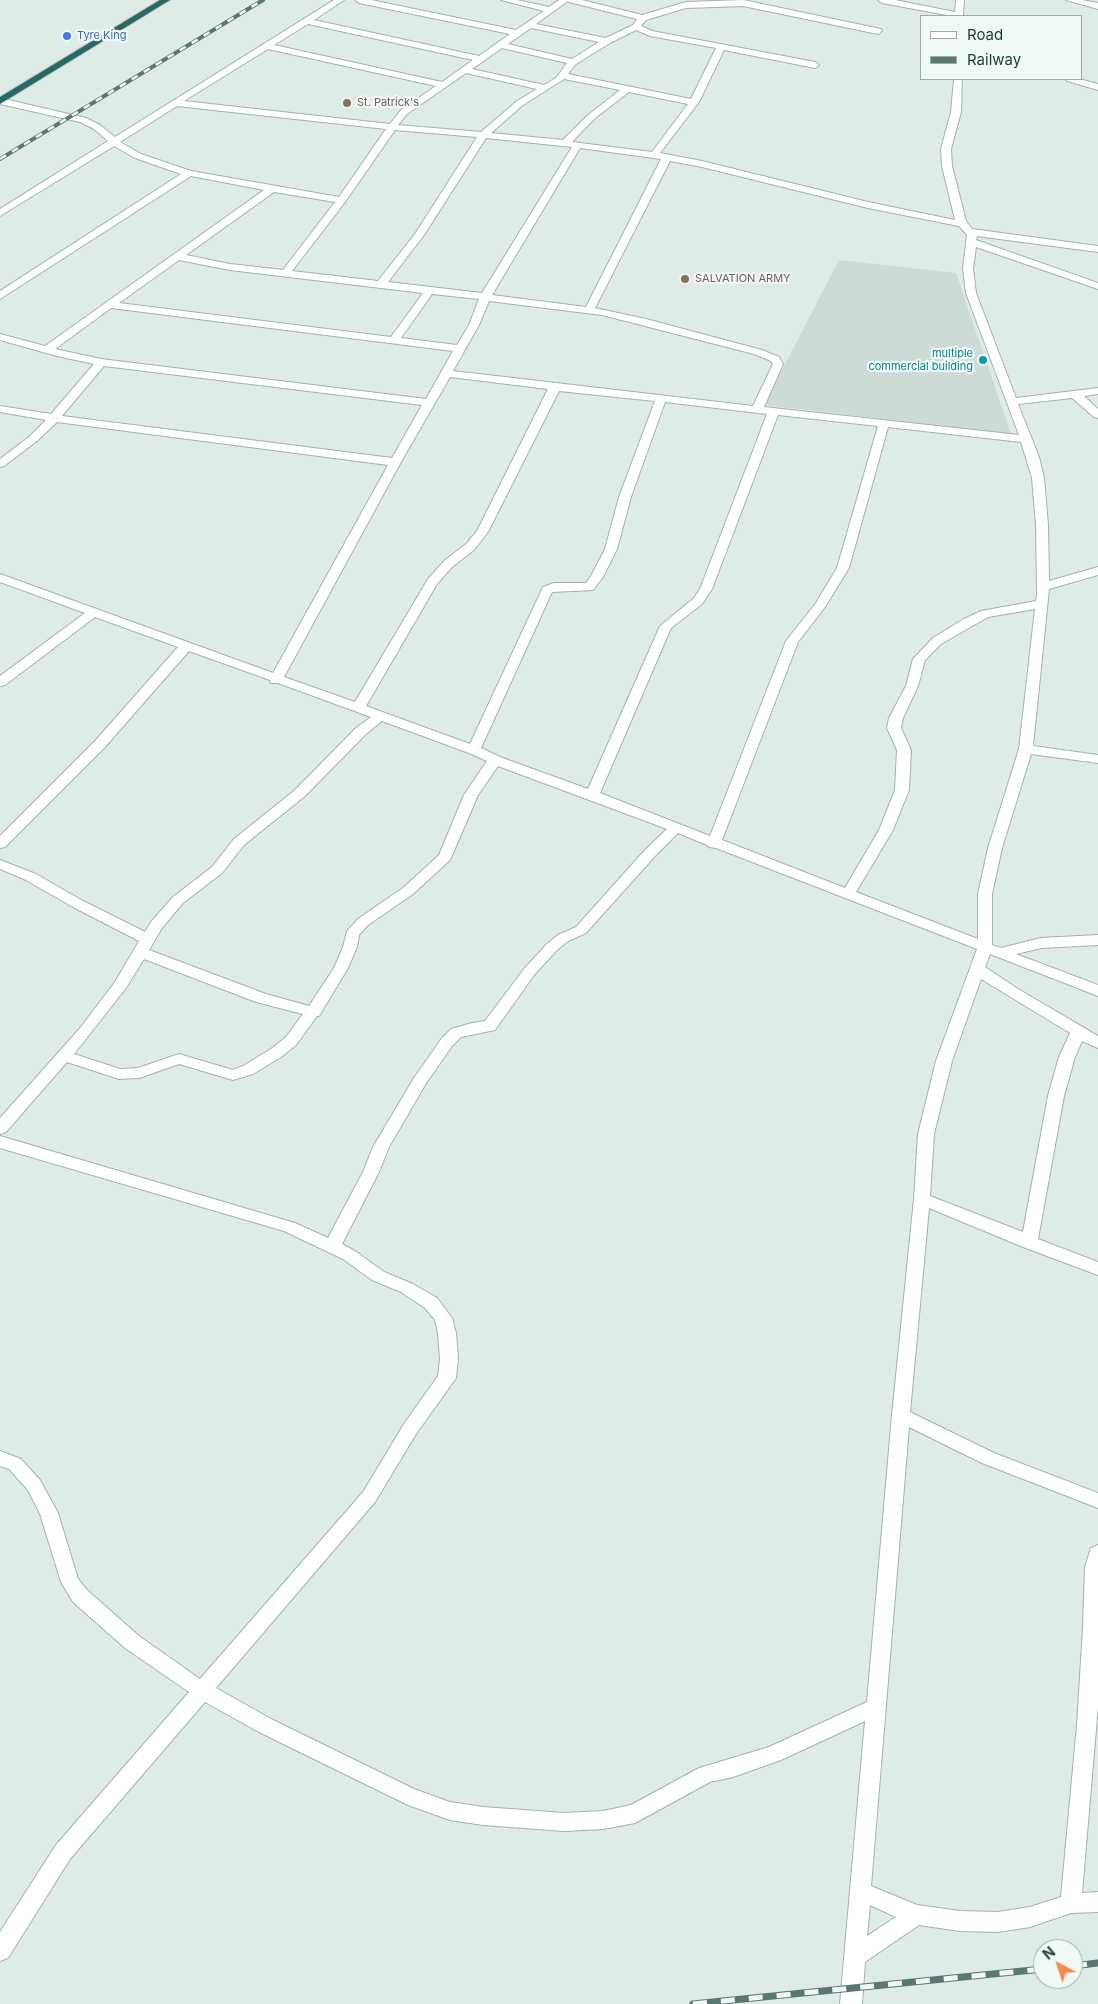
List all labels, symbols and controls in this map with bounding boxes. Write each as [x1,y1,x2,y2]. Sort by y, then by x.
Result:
legend [920,15,1083,80]
text: Road [967,25,1003,44]
place label: Tyre King [77,29,127,43]
marker: Tyre King [61,30,73,42]
text: Railway [967,50,1021,69]
place label: St. Patrick's [357,96,419,110]
marker: St. Patrick's [341,97,353,109]
place label: SALVATION ARMY [695,272,791,286]
marker: SALVATION ARMY [679,273,691,285]
place label: multiple commercial building [868,347,973,373]
marker: multiple commercial building [977,354,989,366]
north arrow [1033,1939,1083,1989]
text: N [1039,1943,1058,1963]

